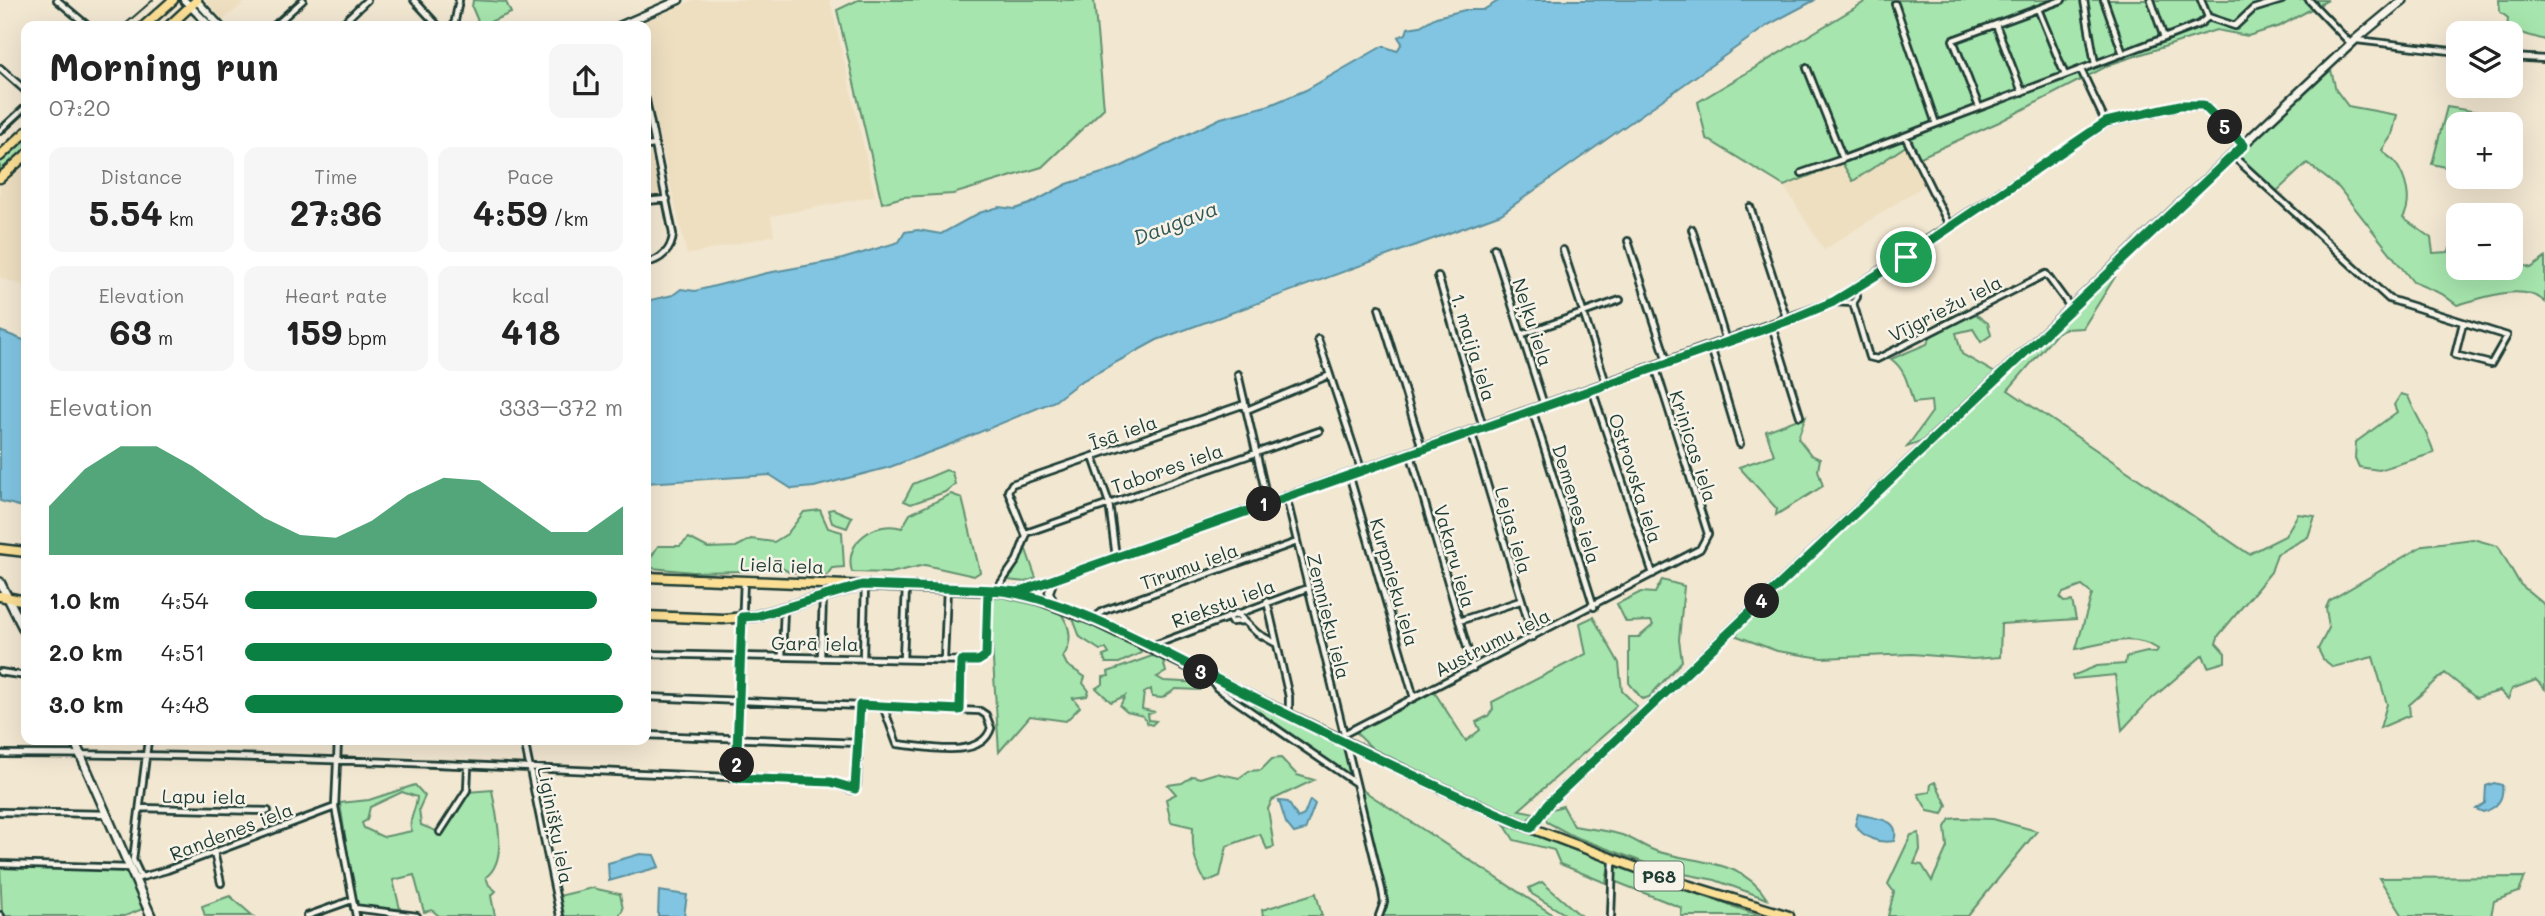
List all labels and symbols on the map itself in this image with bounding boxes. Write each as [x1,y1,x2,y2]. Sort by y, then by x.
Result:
pin: 5 [2208,110,2242,144]
water label: Daugava [1129,194,1221,250]
pin [1876,227,1936,287]
street label: Vījgriežu iela [1884,269,2006,347]
street label: Neļķu iela [1506,275,1559,370]
street label: 1. maija iela [1446,290,1502,404]
street label: Kriņicas iela [1663,387,1724,505]
street label: Īsā iela [1086,409,1160,455]
street label: Ostrovska iela [1603,410,1669,546]
street label: Tabores iela [1108,437,1226,499]
street label: Demenes iela [1547,441,1607,567]
street label: Lejas iela [1490,484,1538,576]
pin: 1 [1246,486,1282,522]
street label: Vakaru iela [1428,502,1482,610]
street label: Kurpnieku iela [1365,515,1425,649]
street label: Tīrumu iela [1137,537,1241,595]
street label: Lielā iela [739,551,825,579]
street label: Zemnieku iela [1301,551,1357,681]
street label: Riekstu iela [1168,573,1278,633]
pin: 4 [1744,584,1780,618]
street label: Austrumu iela [1430,602,1554,682]
street label: Garā iela [771,630,859,656]
pin: 3 [1184,654,1218,690]
pin: 2 [720,748,754,782]
street label: Liginišķu iela [531,764,580,886]
street label: Lapu iela [162,783,246,809]
street label: Randenes iela [166,796,296,866]
road number: P68 [1634,862,1684,890]

